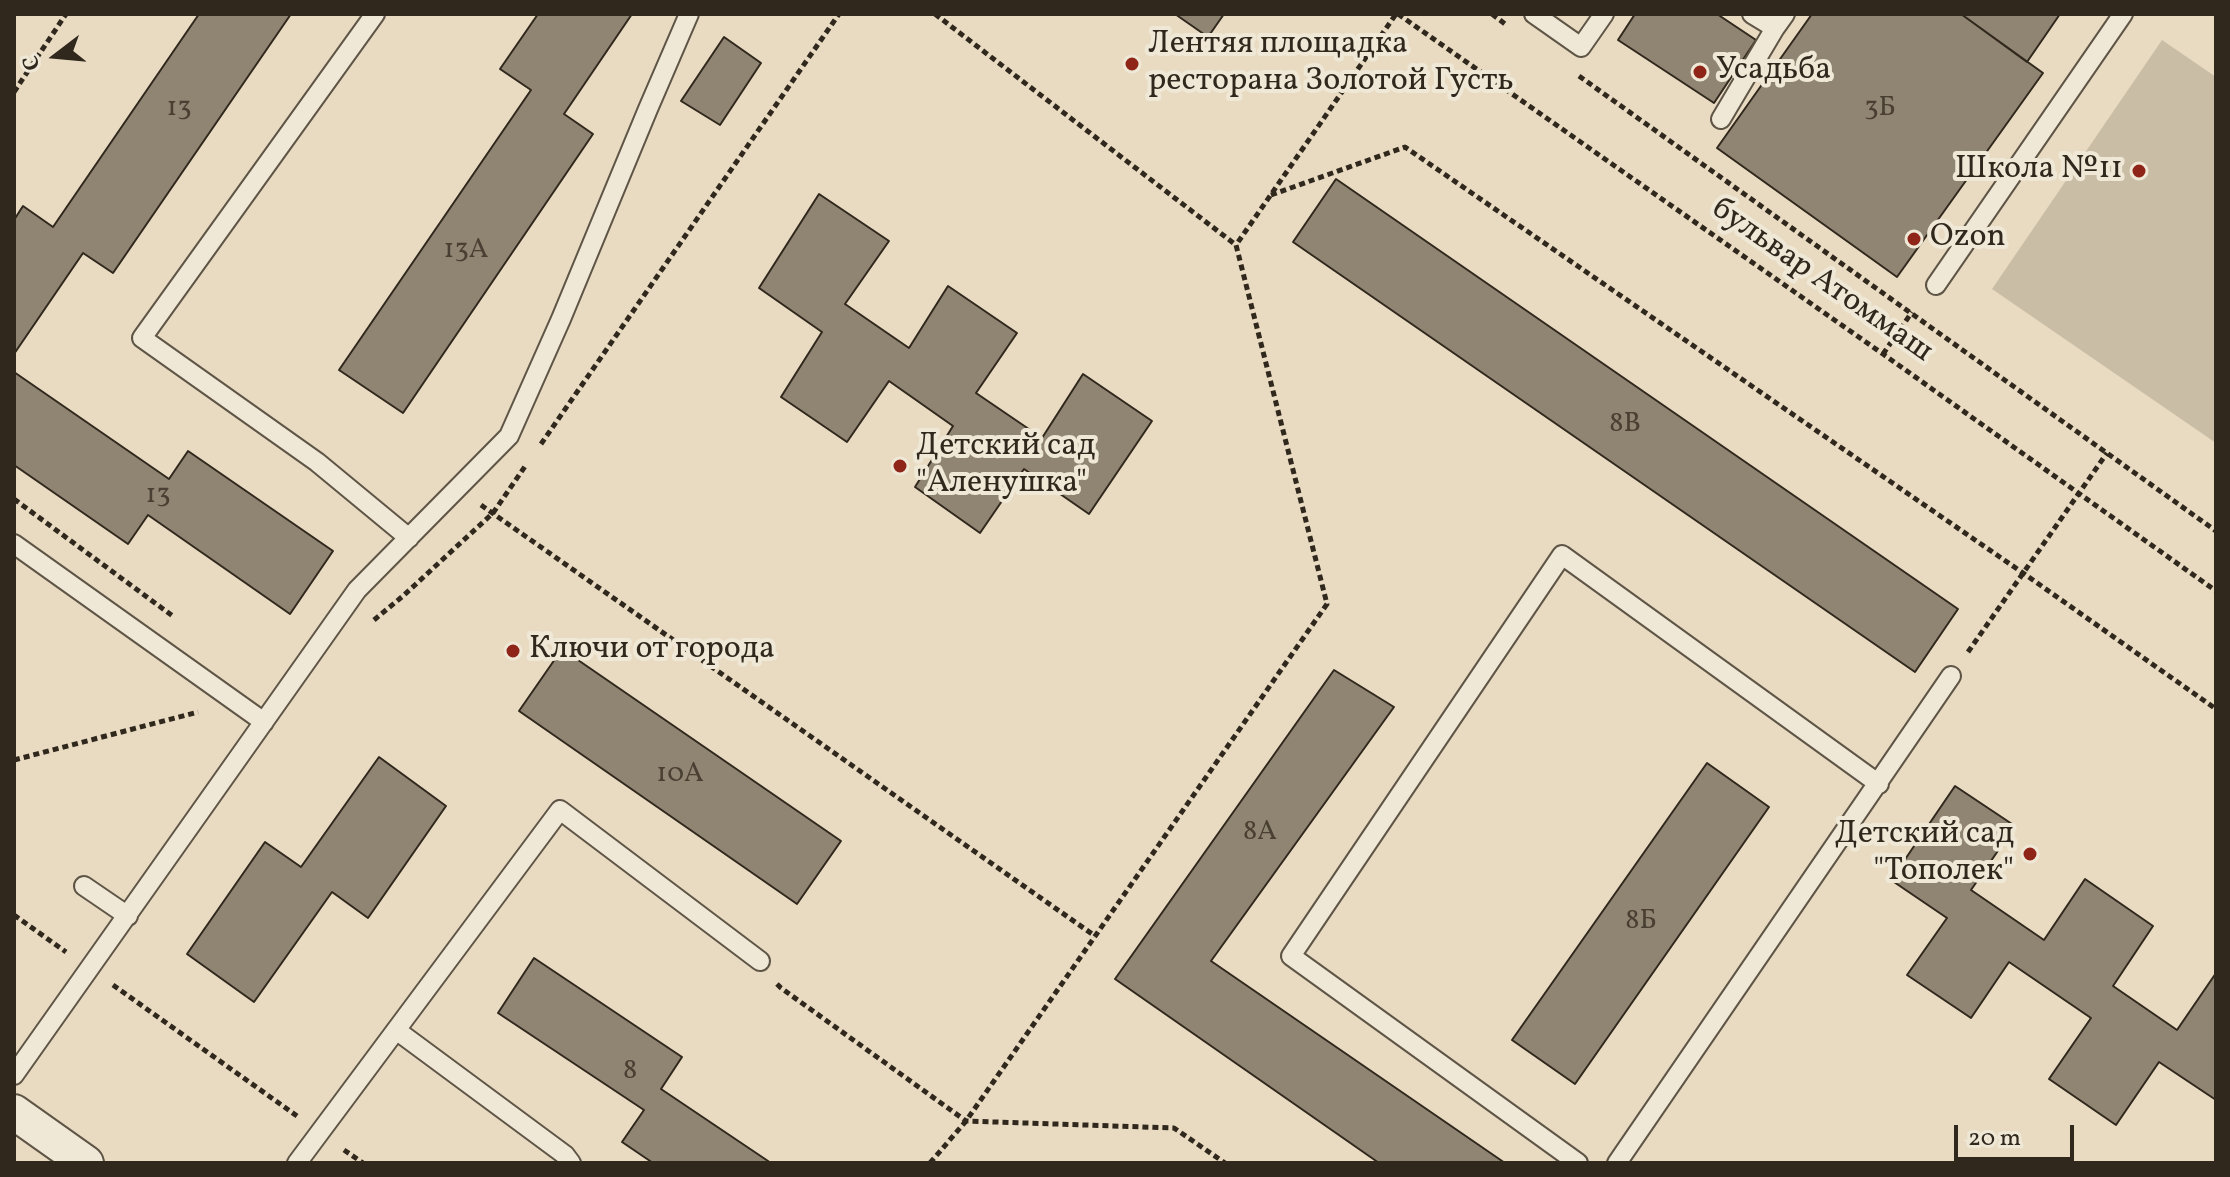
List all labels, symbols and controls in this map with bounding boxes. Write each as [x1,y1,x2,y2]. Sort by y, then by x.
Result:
north arrow [16,16,96,96]
place label: Лентяя площадка ресторана Золотой Густь [1148,27,1514,102]
text: С [16,52,49,74]
place label: Усадьба [1716,53,1831,91]
marker: Лентяя площадка ресторана Золотой Густь [1123,55,1141,73]
marker: Усадьба [1691,63,1709,81]
house number: 13 [166,93,192,127]
house number: 3Б [1864,93,1896,127]
place label: Школа №11 [1955,152,2123,190]
marker: Школа №11 [2130,162,2148,180]
street label: бульвар Атоммаш [1703,191,1939,373]
place label: Ozon [1930,220,2006,258]
marker: Ozon [1905,230,1923,248]
house number: 13А [444,235,488,269]
house number: 8В [1609,409,1641,443]
place label: Детский сад "Аленушка" [916,429,1095,504]
marker: Детский сад "Аленушка" [891,457,909,475]
house number: 13 [145,480,171,514]
place label: Ключи от города [529,632,775,670]
marker: Ключи от города [504,642,522,660]
house number: 10А [656,759,704,793]
house number: 8А [1243,817,1277,851]
place label: Детский сад "Тополек" [1835,817,2014,892]
marker: Детский сад "Тополек" [2021,845,2039,863]
house number: 8Б [1625,906,1657,940]
house number: 8 [623,1056,637,1090]
scale bar [1958,1109,2078,1159]
text: 20 m [1968,1122,2021,1156]

